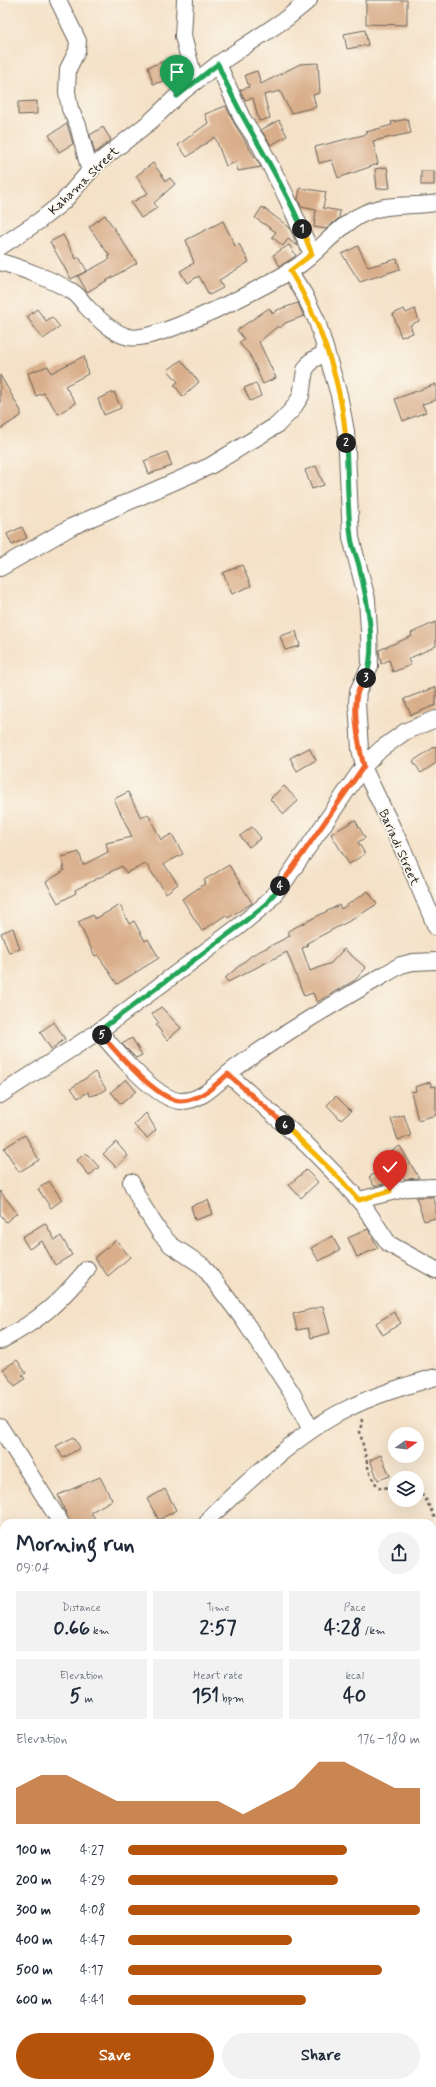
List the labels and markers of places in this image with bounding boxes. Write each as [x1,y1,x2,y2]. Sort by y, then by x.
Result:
pin [160,55,194,96]
pin: 1 [292,219,312,239]
pin: 2 [336,433,356,453]
pin: 3 [356,668,376,688]
pin: 4 [270,876,290,896]
pin: 5 [92,1025,112,1045]
pin: 6 [275,1115,295,1135]
pin [373,1150,407,1191]

